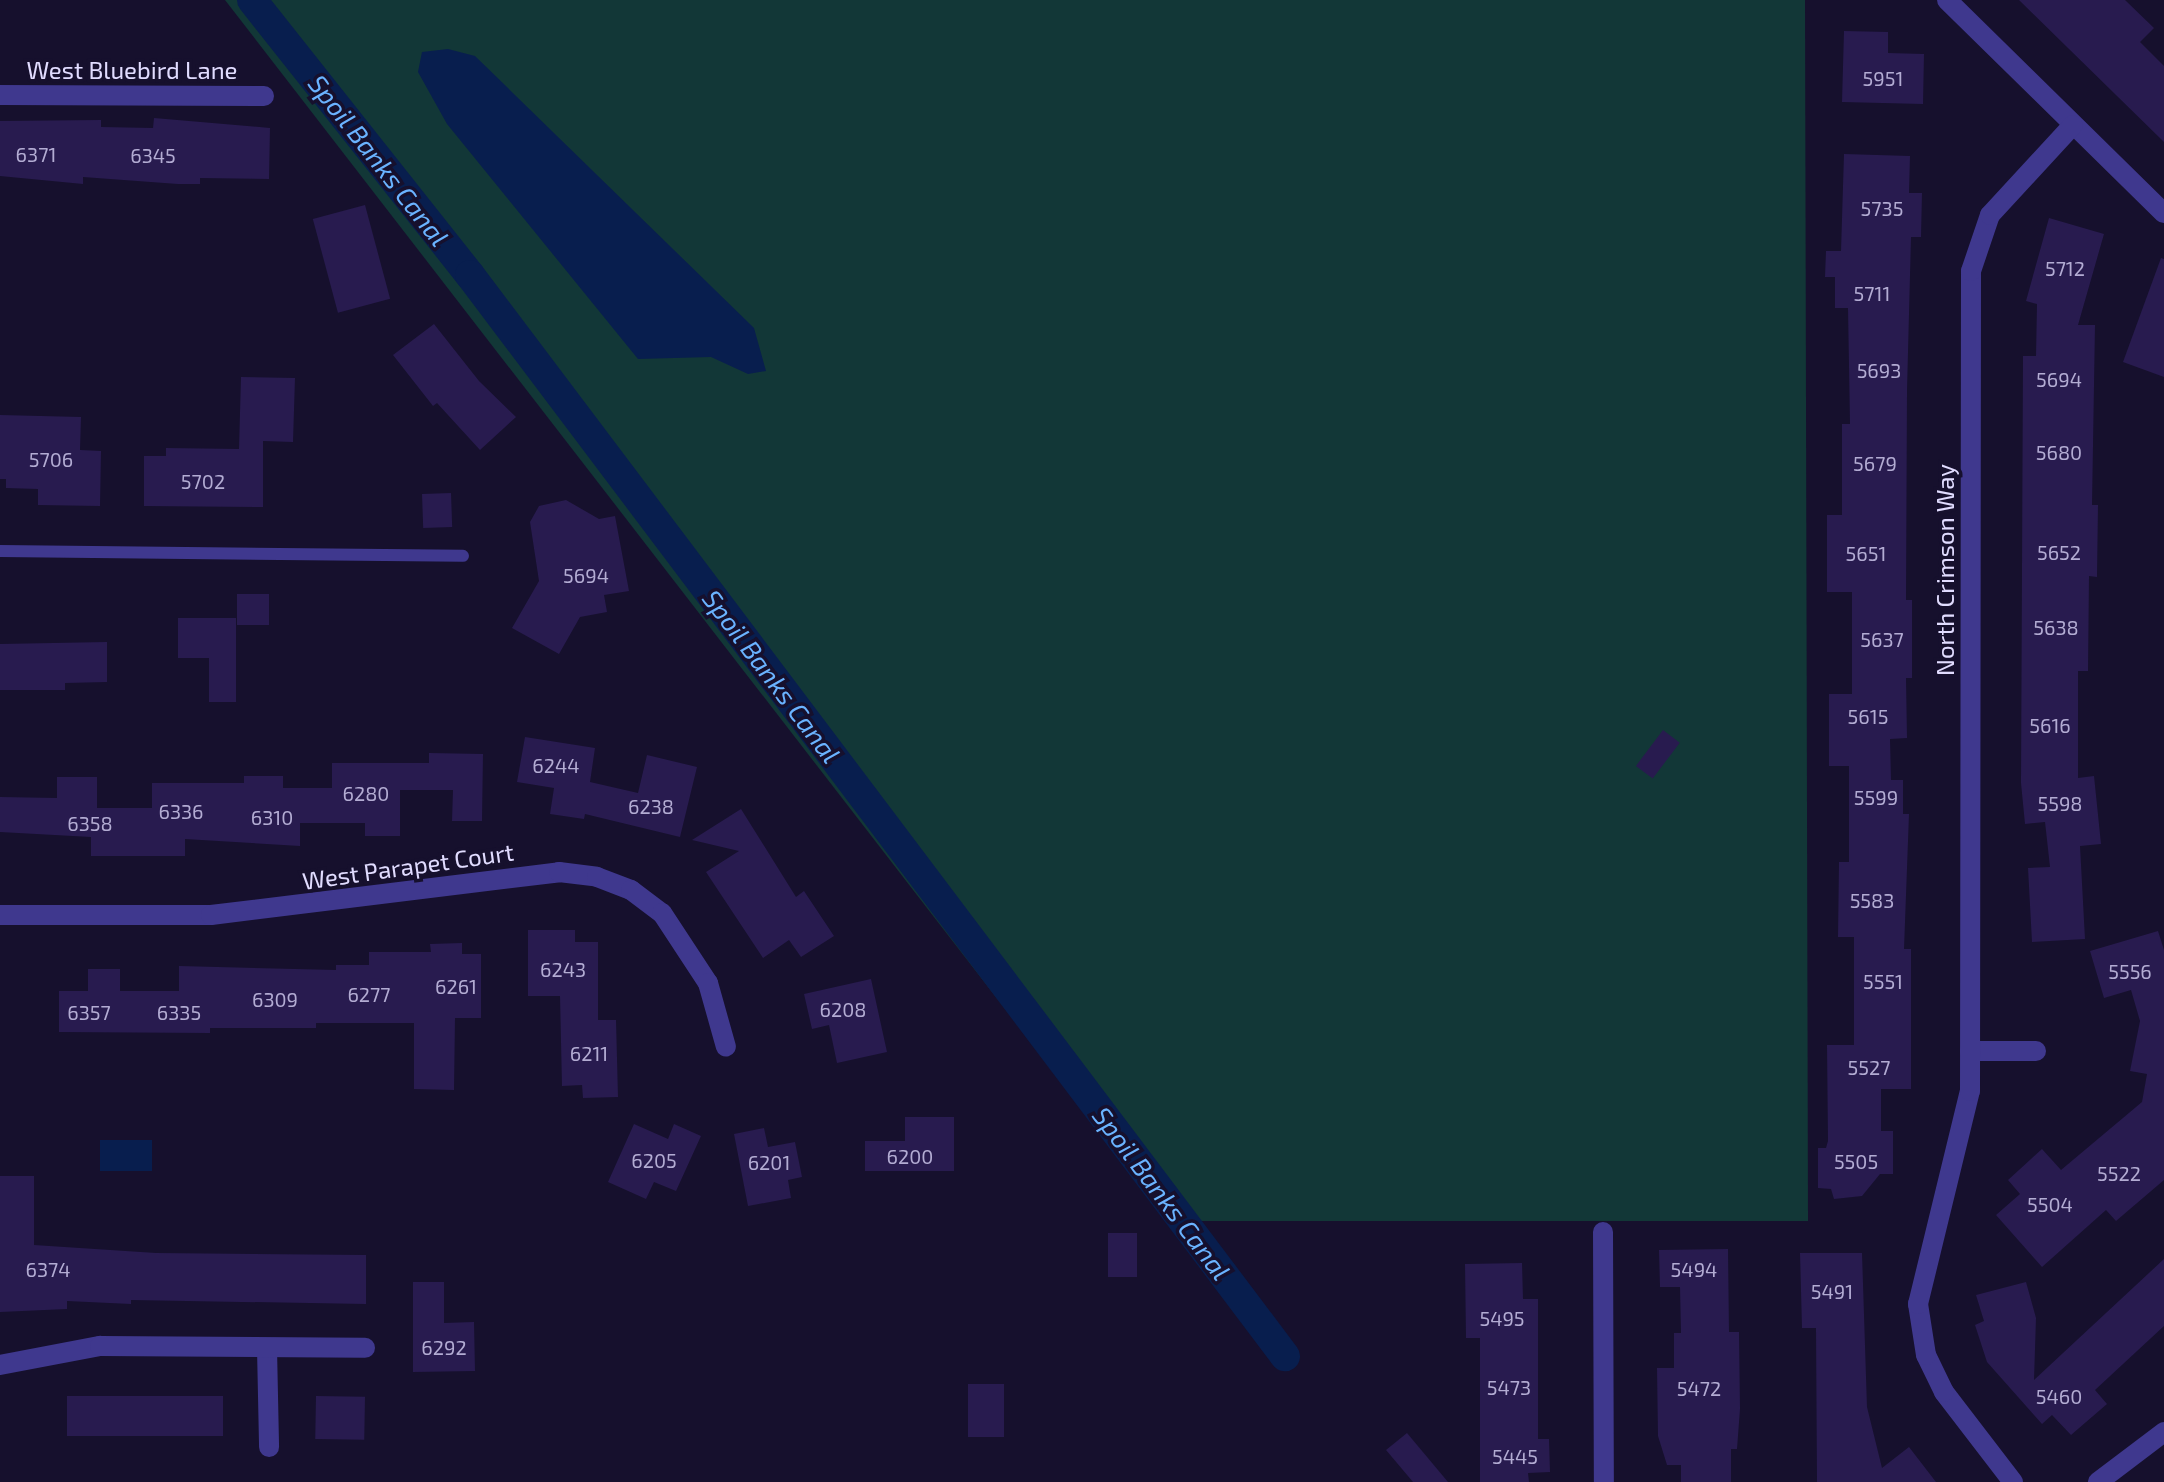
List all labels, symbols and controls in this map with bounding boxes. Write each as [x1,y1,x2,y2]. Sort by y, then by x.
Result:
street label: West Bluebird Lane [27,56,237,84]
house number: 5951 [1863,66,1903,90]
water label: Spoil Banks Canal [302,68,456,252]
house number: 6371 [16,142,56,166]
house number: 6345 [130,143,176,167]
house number: 5735 [1861,196,1903,220]
house number: 5712 [2045,256,2085,280]
house number: 5711 [1854,281,1890,305]
house number: 5693 [1857,358,1901,382]
house number: 5694 [2036,367,2082,391]
house number: 5680 [2036,440,2082,464]
house number: 5706 [29,447,73,471]
house number: 5679 [1853,451,1897,475]
street label: North Crimson Way [1931,464,1959,676]
house number: 5702 [181,469,225,493]
house number: 5652 [2037,540,2081,564]
house number: 5651 [1846,541,1886,565]
house number: 5694 [563,563,609,587]
water label: Spoil Banks Canal [696,583,848,769]
house number: 5638 [2033,615,2079,639]
house number: 5637 [1860,627,1904,651]
house number: 5615 [1848,704,1888,728]
house number: 5616 [2029,713,2071,737]
house number: 6244 [532,753,580,777]
house number: 6280 [343,781,389,805]
house number: 5599 [1854,785,1898,809]
house number: 5598 [2037,791,2083,815]
house number: 6238 [628,794,674,818]
house number: 6336 [158,799,204,823]
house number: 6310 [251,805,293,829]
house number: 6358 [67,811,113,835]
street label: West Parapet Court [301,837,515,895]
house number: 5583 [1850,888,1894,912]
house number: 6243 [540,957,586,981]
house number: 5556 [2108,959,2152,983]
house number: 5551 [1863,969,1903,993]
house number: 6261 [435,974,477,998]
house number: 6277 [347,982,391,1006]
house number: 6309 [252,987,298,1011]
house number: 6208 [820,997,866,1021]
house number: 6357 [67,1000,111,1024]
house number: 6335 [157,1000,201,1024]
house number: 6211 [570,1041,608,1065]
house number: 5527 [1848,1055,1890,1079]
water label: Spoil Banks Canal [1086,1100,1238,1286]
house number: 6200 [887,1144,933,1168]
house number: 6205 [631,1148,677,1172]
house number: 5505 [1834,1149,1878,1173]
house number: 6201 [748,1150,790,1174]
house number: 5522 [2097,1161,2141,1185]
house number: 5504 [2027,1192,2073,1216]
house number: 6374 [25,1257,71,1281]
house number: 5494 [1671,1257,1717,1281]
house number: 5491 [1811,1279,1853,1303]
house number: 5495 [1479,1306,1525,1330]
house number: 6292 [421,1335,467,1359]
house number: 5473 [1487,1375,1531,1399]
house number: 5472 [1677,1376,1721,1400]
house number: 5460 [2036,1384,2082,1408]
house number: 5445 [1492,1444,1538,1468]

